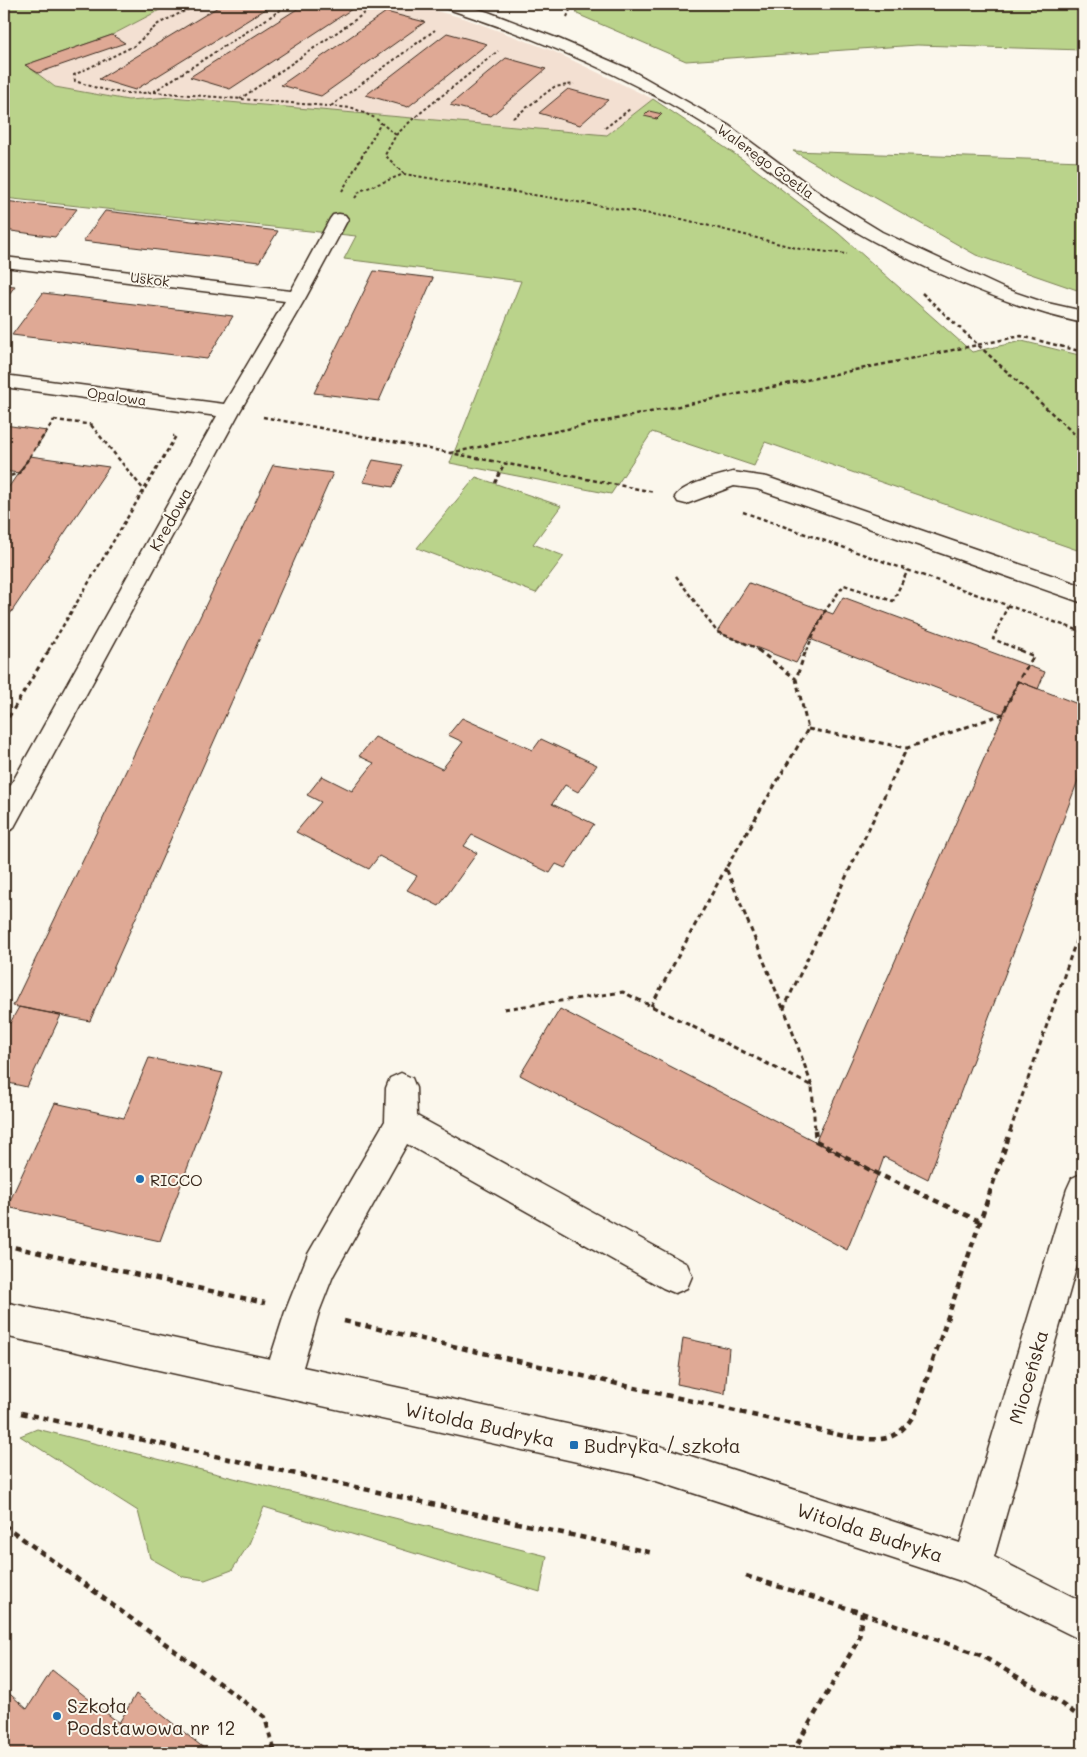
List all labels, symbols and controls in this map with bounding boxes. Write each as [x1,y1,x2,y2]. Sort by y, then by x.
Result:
street label: Walerego Goetla [714,119,818,203]
street label: Uskok [129,267,171,291]
street label: Opalowa [86,382,148,410]
street label: Kredowa [144,483,196,555]
place label: RICCO [150,1169,203,1190]
marker: RICCO [134,1173,146,1185]
street label: Mioceńska [1003,1327,1053,1427]
street label: Witolda Budryka [403,1396,557,1452]
place label: Budryka / szkoła [584,1433,741,1458]
marker: Budryka / szkoła [568,1439,580,1451]
street label: Witolda Budryka [794,1497,946,1567]
place label: Szkoła Podstawowa nr 12 [67,1693,235,1740]
marker: Szkoła Podstawowa nr 12 [51,1710,63,1722]

